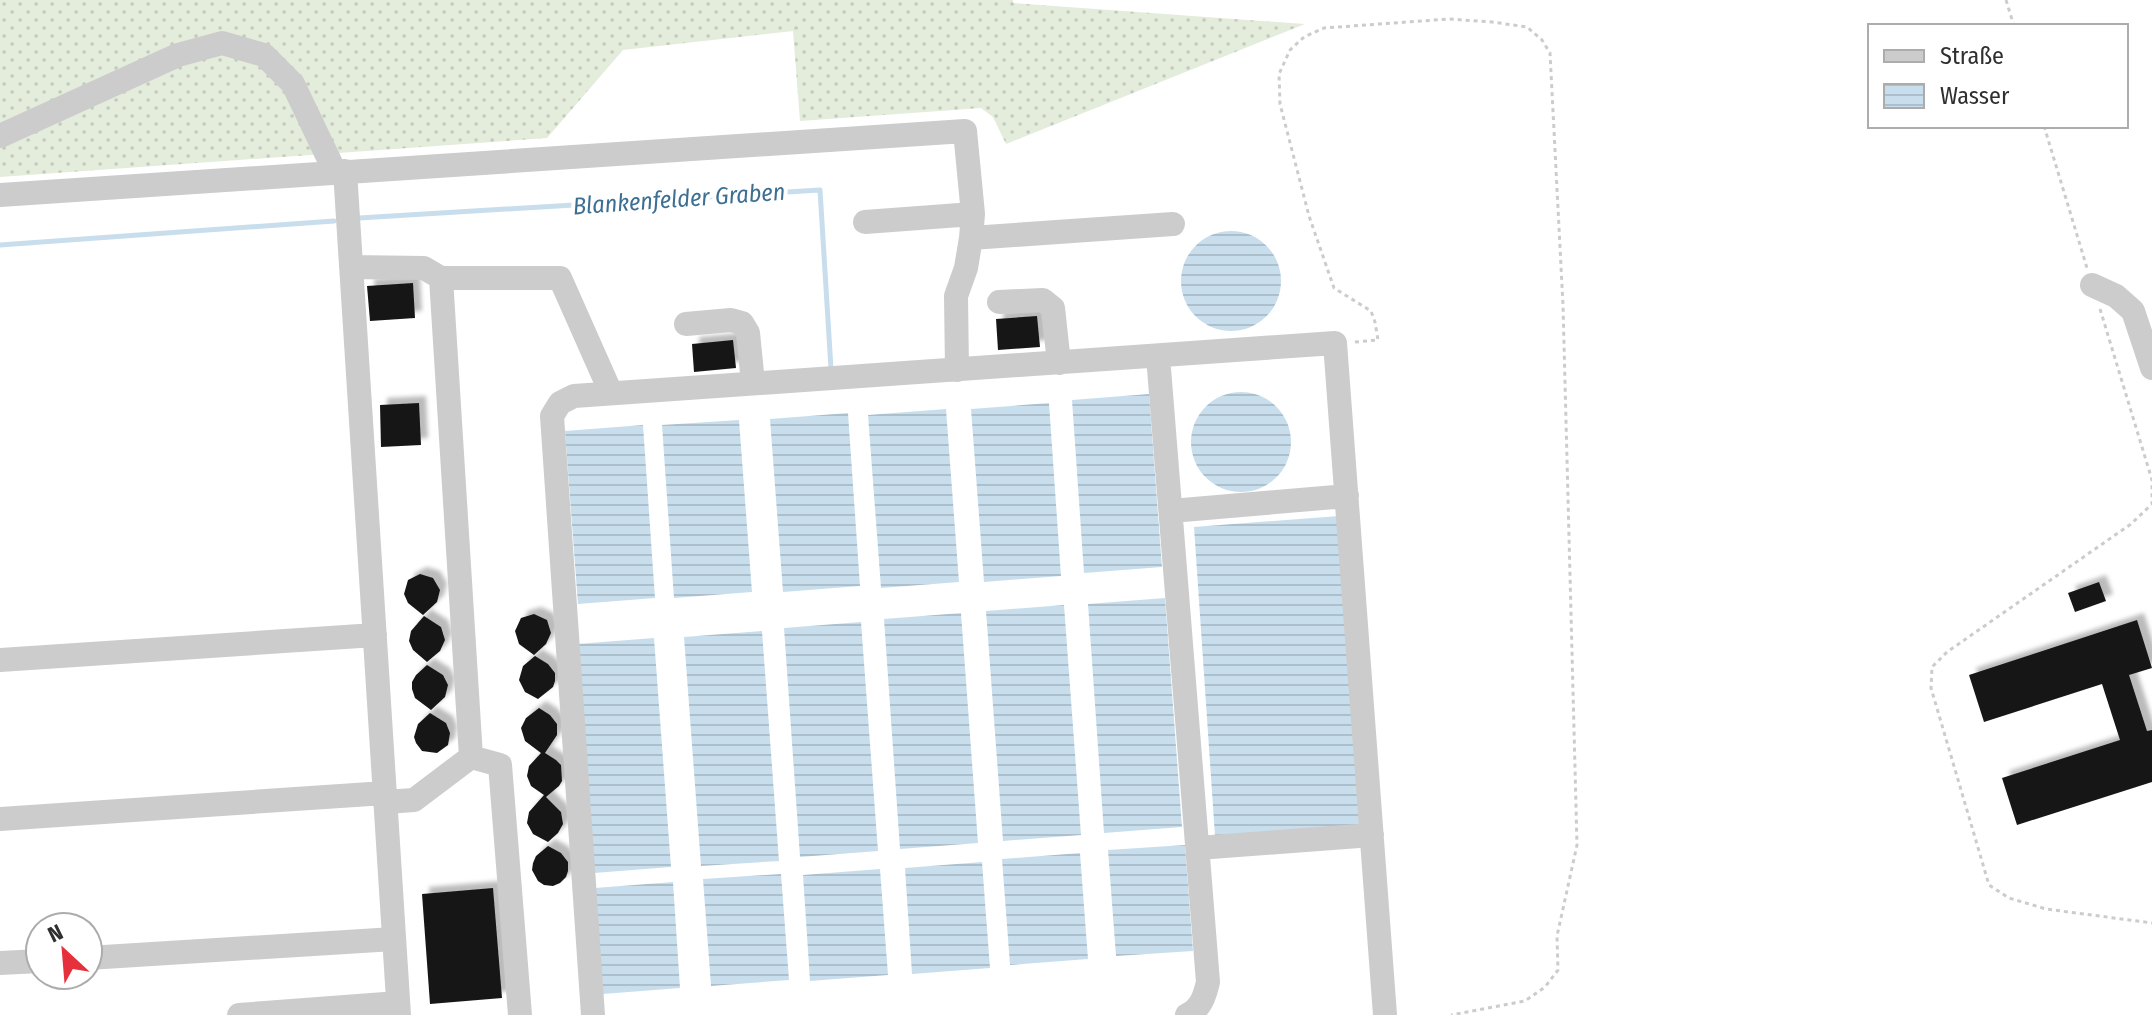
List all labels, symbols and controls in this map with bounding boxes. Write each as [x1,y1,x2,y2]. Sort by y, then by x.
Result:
legend [1868,24,2128,128]
text: Straße [1940,42,2004,70]
text: Wasser [1940,82,2010,110]
water label: Blankenfelder Graben [572,178,786,220]
north arrow [24,911,104,991]
text: N [44,918,67,948]

